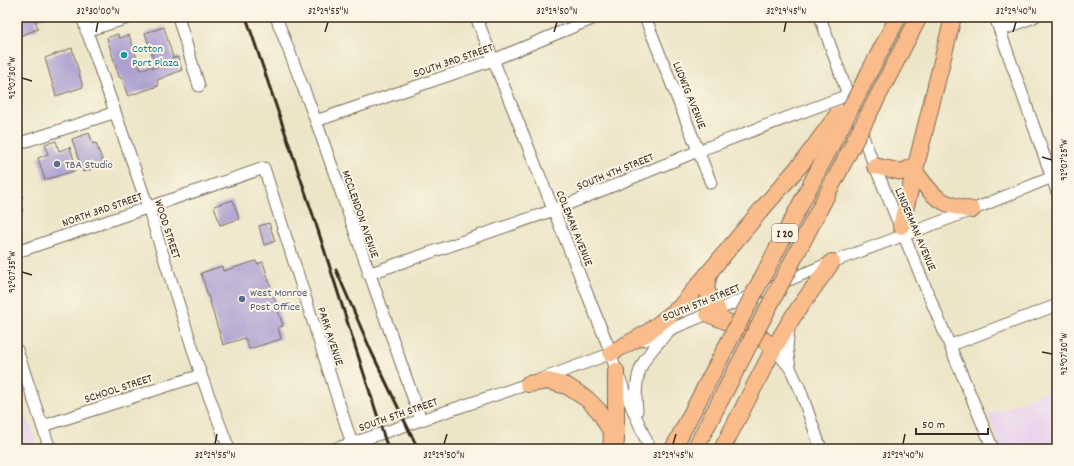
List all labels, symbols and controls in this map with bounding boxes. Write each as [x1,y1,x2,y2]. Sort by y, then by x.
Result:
text: 32°30'00"N [76,5,120,19]
text: 32°29'55"N [308,5,348,19]
text: 32°29'50"N [536,5,578,19]
text: 32°29'45"N [766,5,806,19]
text: 32°29'40"N [995,5,1037,19]
street label: SOUTH 3RD STREET [411,40,496,83]
place label: Cotton Port Plaza [132,41,179,72]
marker: Cotton Port Plaza [119,50,129,60]
text: 92°07'30"W [6,56,20,99]
street label: LUDWIG AVENUE [667,59,710,132]
text: 92°07'25"W [1058,139,1072,181]
street label: SOUTH 4TH STREET [574,149,657,196]
place label: TBA Studio [65,157,113,174]
marker: TBA Studio [52,159,62,169]
street label: MCCLENDON AVENUE [337,168,383,261]
street label: LINDERMAN AVENUE [889,185,940,274]
street label: COLEMAN AVENUE [551,188,597,270]
street label: NORTH 3RD STREET [60,189,145,232]
street label: WOOD STREET [149,198,184,261]
road number: I 20 [772,224,798,242]
text: 92°07'35"W [6,251,20,293]
street label: SOUTH 5TH STREET [660,280,743,327]
place label: West Monroe Post Office [250,285,307,316]
marker: West Monroe Post Office [237,294,247,304]
street label: PARK AVENUE [312,305,347,369]
text: 92°07'30"W [1058,332,1072,375]
street label: SCHOOL STREET [82,370,155,408]
street label: SOUTH 5TH STREET [357,394,440,437]
scale bar [916,410,988,436]
text: 50 m [922,417,945,434]
text: 32°29'55"N [195,449,235,463]
text: 32°29'50"N [423,449,465,463]
text: 32°29'45"N [653,449,693,463]
text: 32°29'40"N [882,449,924,463]

